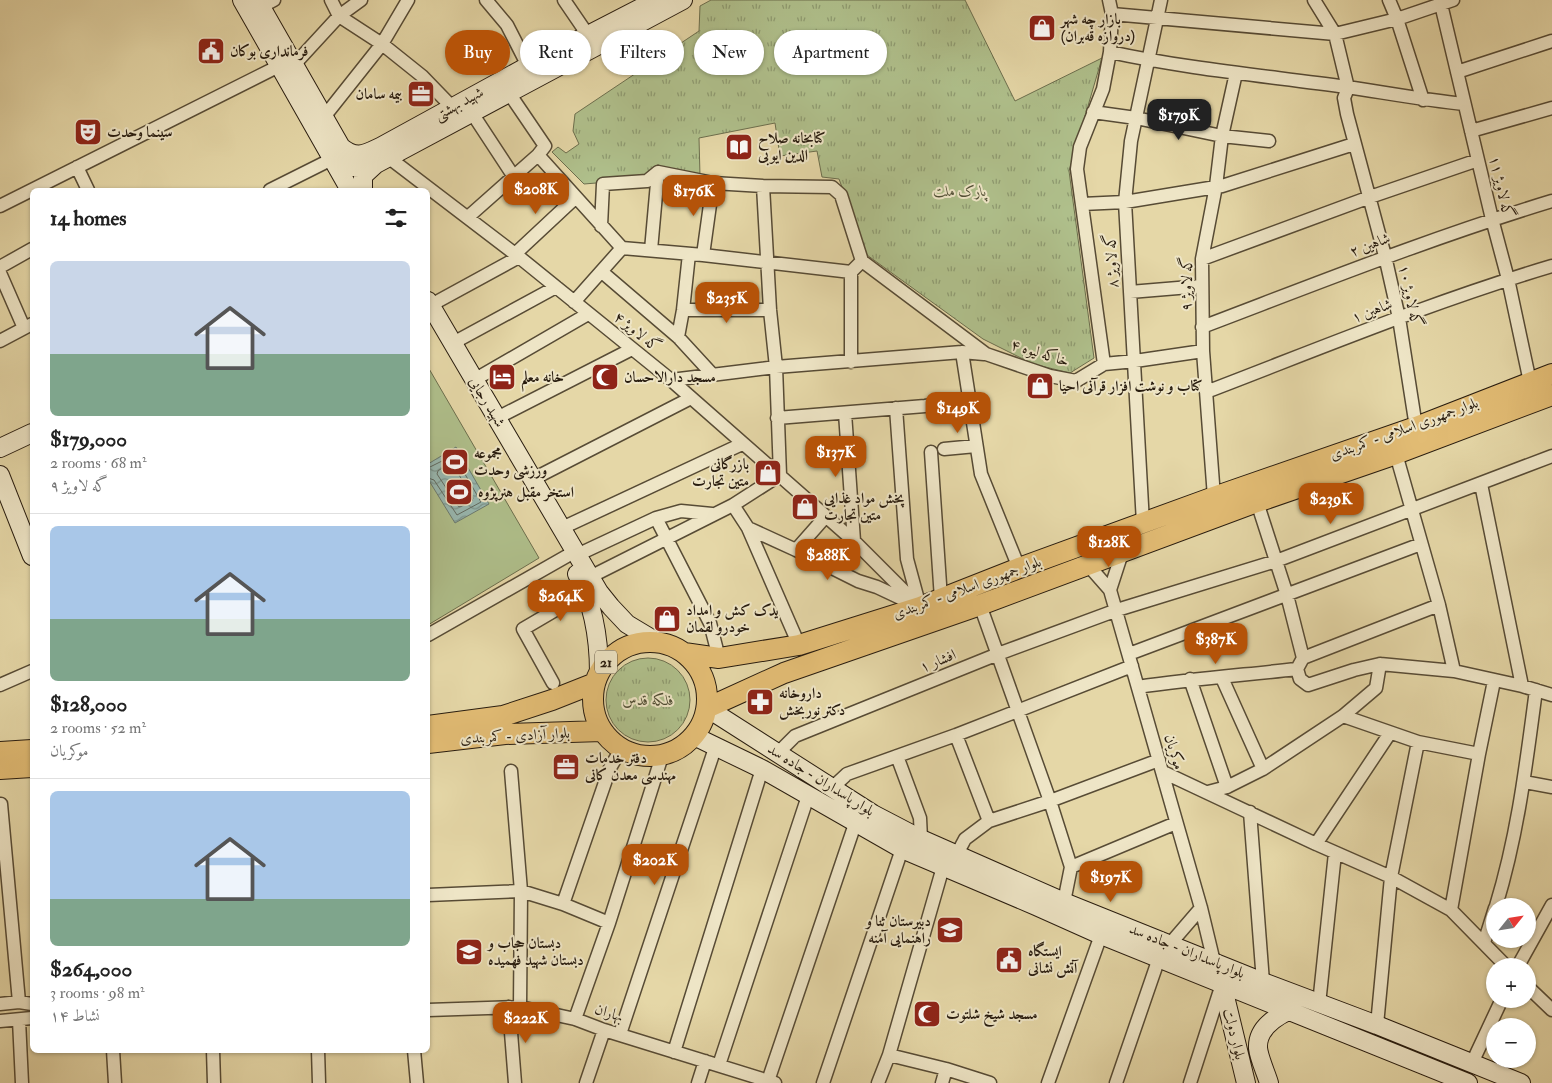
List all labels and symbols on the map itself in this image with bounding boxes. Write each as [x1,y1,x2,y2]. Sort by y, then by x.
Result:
place label: بازار چه شهر (دروازه قه‌بران) [1059,10,1135,46]
shop icon: بازار چه شهر (دروازه قه‌بران) [1027,13,1057,43]
public building icon: فرمانداری بوکان [196,36,226,66]
place label: فرمانداری بوکان [230,42,309,61]
office icon: بیمه سامان [406,79,436,109]
street label: شهید بهشتی [431,83,487,126]
place label: بیمه سامان [356,85,403,104]
pin: $179K [1144,98,1214,141]
theatre icon: سینما وحدت [73,117,103,147]
place label: سینما وحدت [107,123,172,142]
place label: کتابخانه صلاح الدین ایوبی [757,129,825,166]
library icon: کتابخانه صلاح الدین ایوبی [724,132,754,162]
street label: گه لاویژ ۱۱ [1485,154,1519,220]
pin: $208K [501,172,571,215]
pin: $176K [659,174,729,217]
park label: پارک ملت [933,182,988,202]
street label: شاهین ۲ [1347,229,1393,261]
street label: گه لاویژ ۸ [1099,233,1123,289]
street label: گه لاویژ ۹ [1175,257,1197,311]
street label: گه لاویژ ۱۰ [1394,263,1428,329]
pin: $235K [692,282,762,324]
street label: شاهین ۱ [1349,295,1395,327]
street label: گه لاویژ ۴ [610,306,665,356]
street label: خاکه لیوه ۴ [1009,335,1071,371]
hotel icon: خانه معلم [487,362,517,392]
mosque icon: مسجد دارالاحسان [590,362,620,392]
place label: خانه معلم [521,368,564,392]
place label: مسجد دارالاحسان [624,368,716,387]
shop icon: کتاب و نوشت افزار قرآنی احیا [1025,371,1055,401]
street label: شهید رجایی [465,373,509,431]
place label: کتاب و نوشت افزار قرآنی احیا [1059,377,1203,396]
pin: $149K [923,392,993,434]
street label: بلوار جمهوری اسلامی - کمربندی [1327,393,1481,465]
pin: $137K [801,436,871,478]
place label: مجموعه ورزشی وحدت [474,444,547,481]
sports icon: مجموعه ورزشی وحدت [440,447,470,477]
place label: بازرگانی متین تجارت [692,454,749,491]
shop icon: بازرگانی متین تجارت [753,458,783,488]
sports icon: استخر مقبل هنرپژوه [444,477,474,507]
pin: $239K [1296,482,1366,525]
place label: استخر مقبل هنرپژوه [478,483,574,503]
place label: پخش مواد غذایی متین تجارت [823,489,905,525]
shop icon: پخش مواد غذایی متین تجارت [790,492,820,522]
pin: $128K [1074,526,1144,568]
pin: $288K [793,538,863,581]
street label: بلوار جمهوری اسلامی - کمربندی [890,552,1044,624]
pin: $264K [526,580,596,622]
place label: یدک کش و امداد خودرو لقمان [686,601,779,637]
shop icon: یدک کش و امداد خودرو لقمان [652,604,682,634]
pin: $387K [1181,622,1251,665]
street label: افشار ۱ [917,645,959,677]
road number: 21 [595,650,617,674]
place label: داروخانه دکتر نوربخش [779,684,845,720]
pharmacy icon: داروخانه دکتر نوربخش [745,687,775,717]
park label: فلکه قدس [622,691,674,710]
street label: بلوار آزادی - کمربندی [460,724,570,748]
street label: موکریان [1160,732,1188,772]
street label: بلوار پاسداران - جاده سد [763,739,878,822]
place label: دفتر خدمات مهندسی معدن کانی [584,749,676,786]
office icon: دفتر خدمات مهندسی معدن کانی [551,752,581,782]
pin: $202K [620,844,690,886]
pin: $197K [1076,860,1146,903]
north arrow [1486,898,1536,948]
place label: دبیرستان ثنا و راهنمایی آمنه [864,912,931,948]
school or university icon: دبیرستان ثنا و راهنمایی آمنه [935,915,965,945]
street label: بلوار پاسداران - جاده سد [1126,919,1248,984]
place label: دبستان حجاب و دبستان شهید فهمیده [486,934,584,970]
school or university icon: دبستان حجاب و دبستان شهید فهمیده [454,937,484,967]
place label: ایستگاه آتش نشانی [1027,941,1079,978]
public building icon: ایستگاه آتش نشانی [994,945,1024,975]
street label: بهاران [592,999,626,1027]
mosque icon: مسجد شیخ شلتوت [912,999,942,1029]
pin: $222K [491,1002,561,1044]
place label: مسجد شیخ شلتوت [946,1005,1038,1028]
street label: بلوار دولت [1218,1006,1250,1062]

